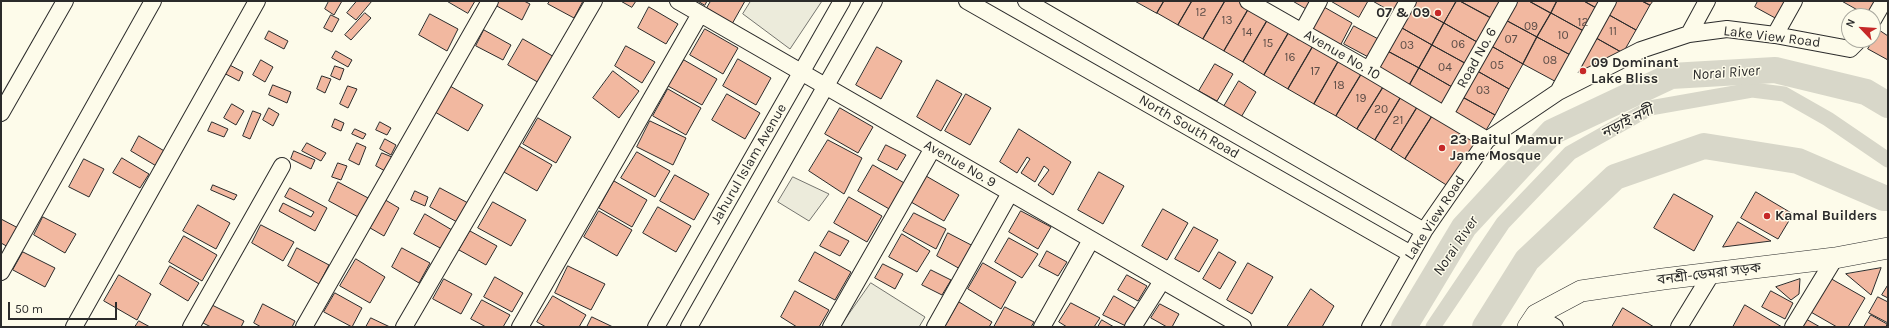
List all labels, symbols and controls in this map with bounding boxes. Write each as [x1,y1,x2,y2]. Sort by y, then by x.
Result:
place label: 07 & 09 [1376,5,1430,21]
house number: 12 [1196,6,1206,20]
marker: 07 & 09 [1433,8,1443,18]
north arrow [1841,8,1881,48]
house number: 13 [1221,14,1233,28]
house number: 12 [1578,16,1588,30]
text: N [1843,17,1858,29]
house number: 09 [1524,20,1538,34]
street label: Lake View Road [1723,23,1821,51]
street label: Road No. 6 [1454,25,1500,91]
house number: 11 [1609,25,1617,39]
house number: 14 [1242,26,1252,40]
street label: Avenue No. 10 [1301,26,1383,84]
house number: 10 [1557,29,1569,43]
house number: 07 [1505,33,1517,47]
house number: 15 [1263,37,1273,51]
house number: 06 [1451,38,1465,52]
house number: 03 [1400,39,1414,53]
house number: 16 [1285,51,1295,65]
house number: 08 [1543,54,1557,68]
place label: 09 Dominant Lake Bliss [1591,55,1679,88]
house number: 05 [1490,59,1504,73]
house number: 04 [1438,61,1452,75]
water label: Norai River [1692,62,1760,84]
house number: 17 [1310,65,1320,79]
marker: 09 Dominant Lake Bliss [1578,66,1588,76]
house number: 18 [1333,79,1345,93]
house number: 03 [1476,84,1490,98]
street label: North South Road [1136,91,1242,163]
house number: 19 [1356,92,1366,106]
street label: Jahurul Islam Avenue [708,101,790,227]
water label: নড়াই নদী [1598,101,1656,143]
house number: 20 [1374,103,1388,117]
house number: 21 [1393,114,1403,128]
place label: 23 Baitul Mamur Jame Mosque [1450,132,1563,164]
street label: Avenue No. 9 [921,137,999,191]
marker: 23 Baitul Mamur Jame Mosque [1437,143,1447,153]
street label: Lake View Road [1401,173,1469,263]
place label: Kamal Builders [1775,208,1877,224]
marker: Kamal Builders [1762,211,1772,221]
water label: Norai River [1430,213,1482,279]
street label: বনশ্রী-ডেমরা সড়ক [1656,259,1762,289]
scale bar [10,294,119,320]
text: 50 m [15,302,43,316]

